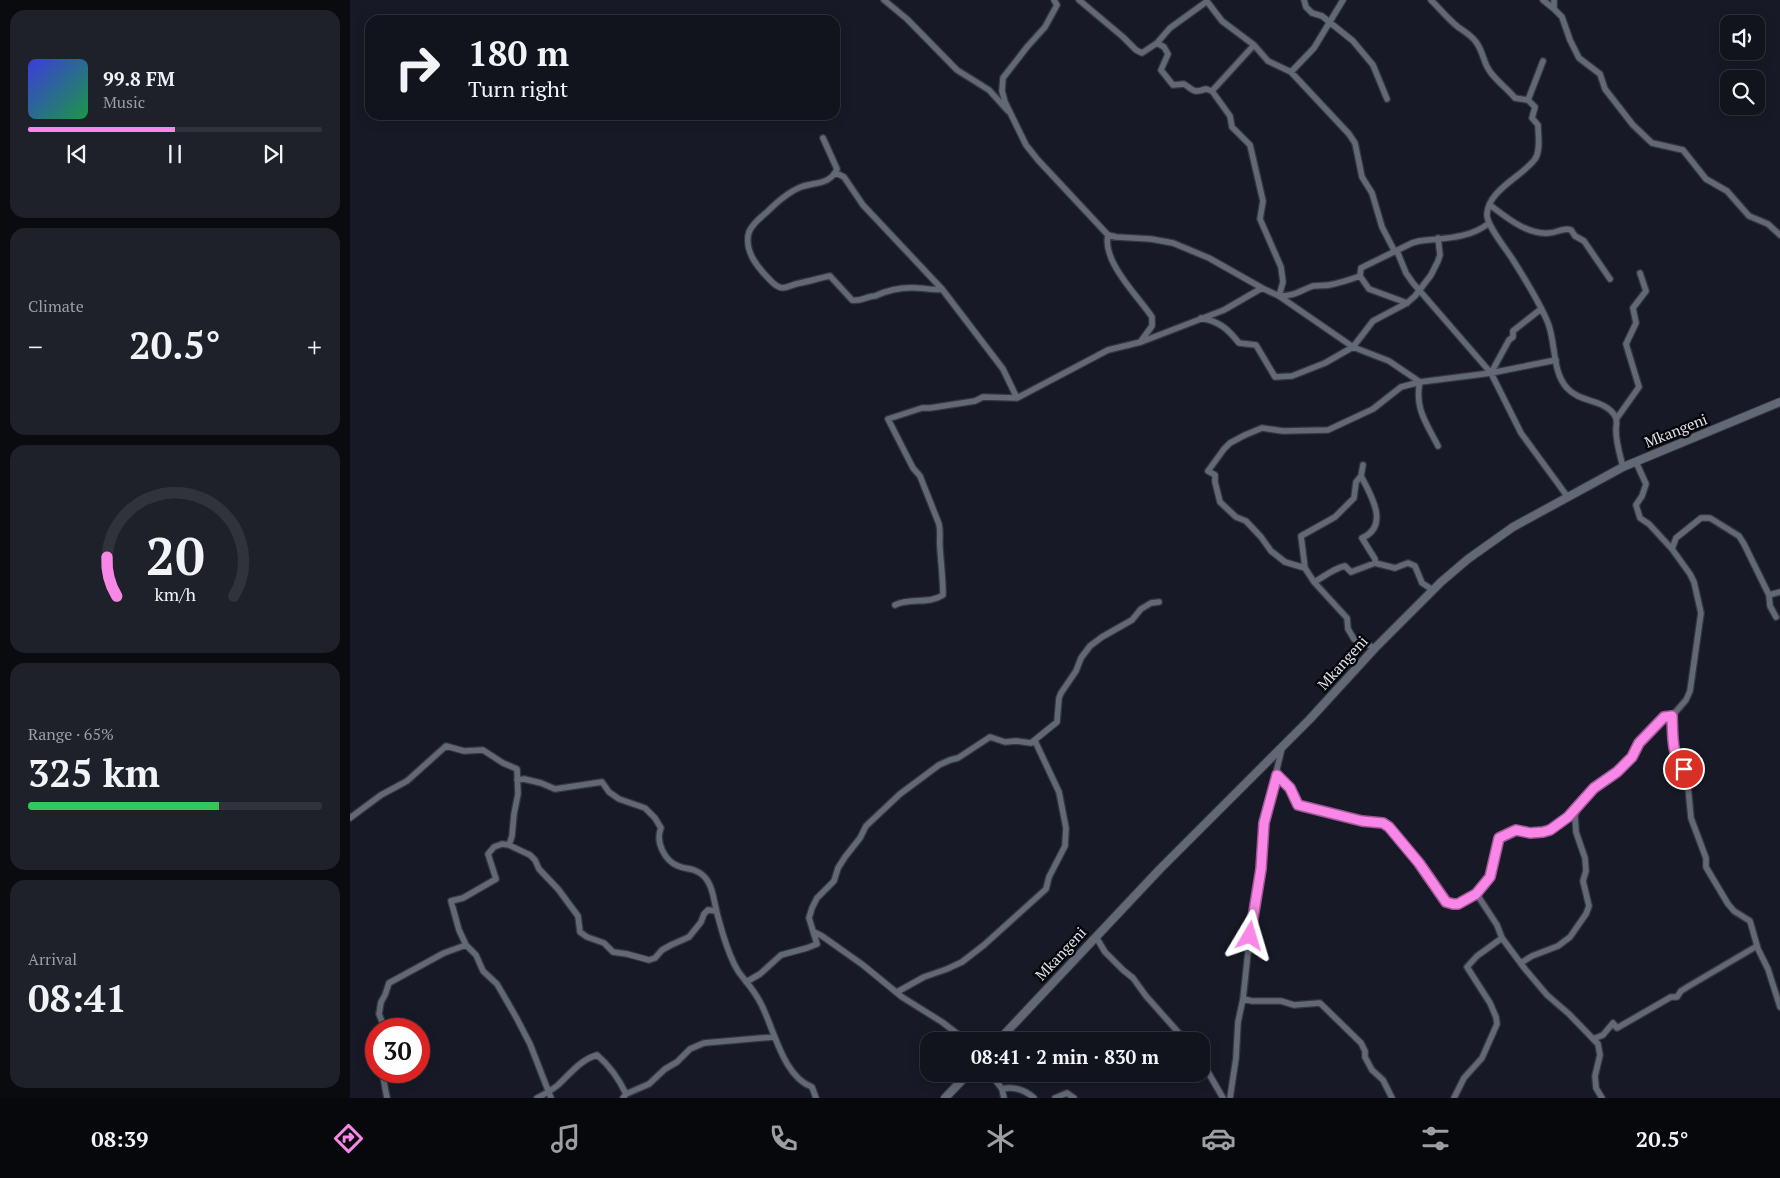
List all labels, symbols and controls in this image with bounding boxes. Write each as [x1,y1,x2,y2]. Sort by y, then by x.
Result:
map controls [1720,15,1765,115]
button: sound [1720,15,1765,60]
text: 180 m [468,30,569,76]
icon: right [385,35,450,100]
text: 99.8 FM [103,66,175,91]
button: search [1720,70,1765,115]
text: Turn right [468,74,568,103]
text: Music [103,91,145,113]
icon: previous [63,140,91,168]
icon: pause [161,140,189,168]
icon: next [259,140,287,168]
text: Climate [28,295,84,317]
text: 20.5° [129,320,221,370]
text: − [28,328,43,365]
text: + [307,328,322,365]
street label: Mkangeni [1641,408,1710,452]
text: 20 [146,521,204,590]
text: km/h [154,582,196,606]
street label: Mkangeni [1313,631,1372,694]
text: Range · 65% [28,723,114,745]
text: 325 km [28,748,160,798]
pin [1663,748,1705,790]
icon: arrive [1670,755,1698,783]
position arrow [1223,909,1275,961]
street label: Mkangeni [1030,922,1090,984]
text: Arrival [28,948,77,970]
text: 08:41 [28,973,127,1023]
speed limit sign: 30 [365,1018,430,1083]
text: 08:41 · 2 min · 830 m [971,1044,1159,1069]
icon: directions [331,1121,366,1156]
icon: music [548,1121,583,1156]
icon: phone [766,1121,801,1156]
icon: climate [983,1121,1018,1156]
icon: car [1201,1121,1236,1156]
icon: filters [1418,1121,1453,1156]
text: 08:39 [91,1124,149,1153]
text: 20.5° [1636,1124,1689,1153]

